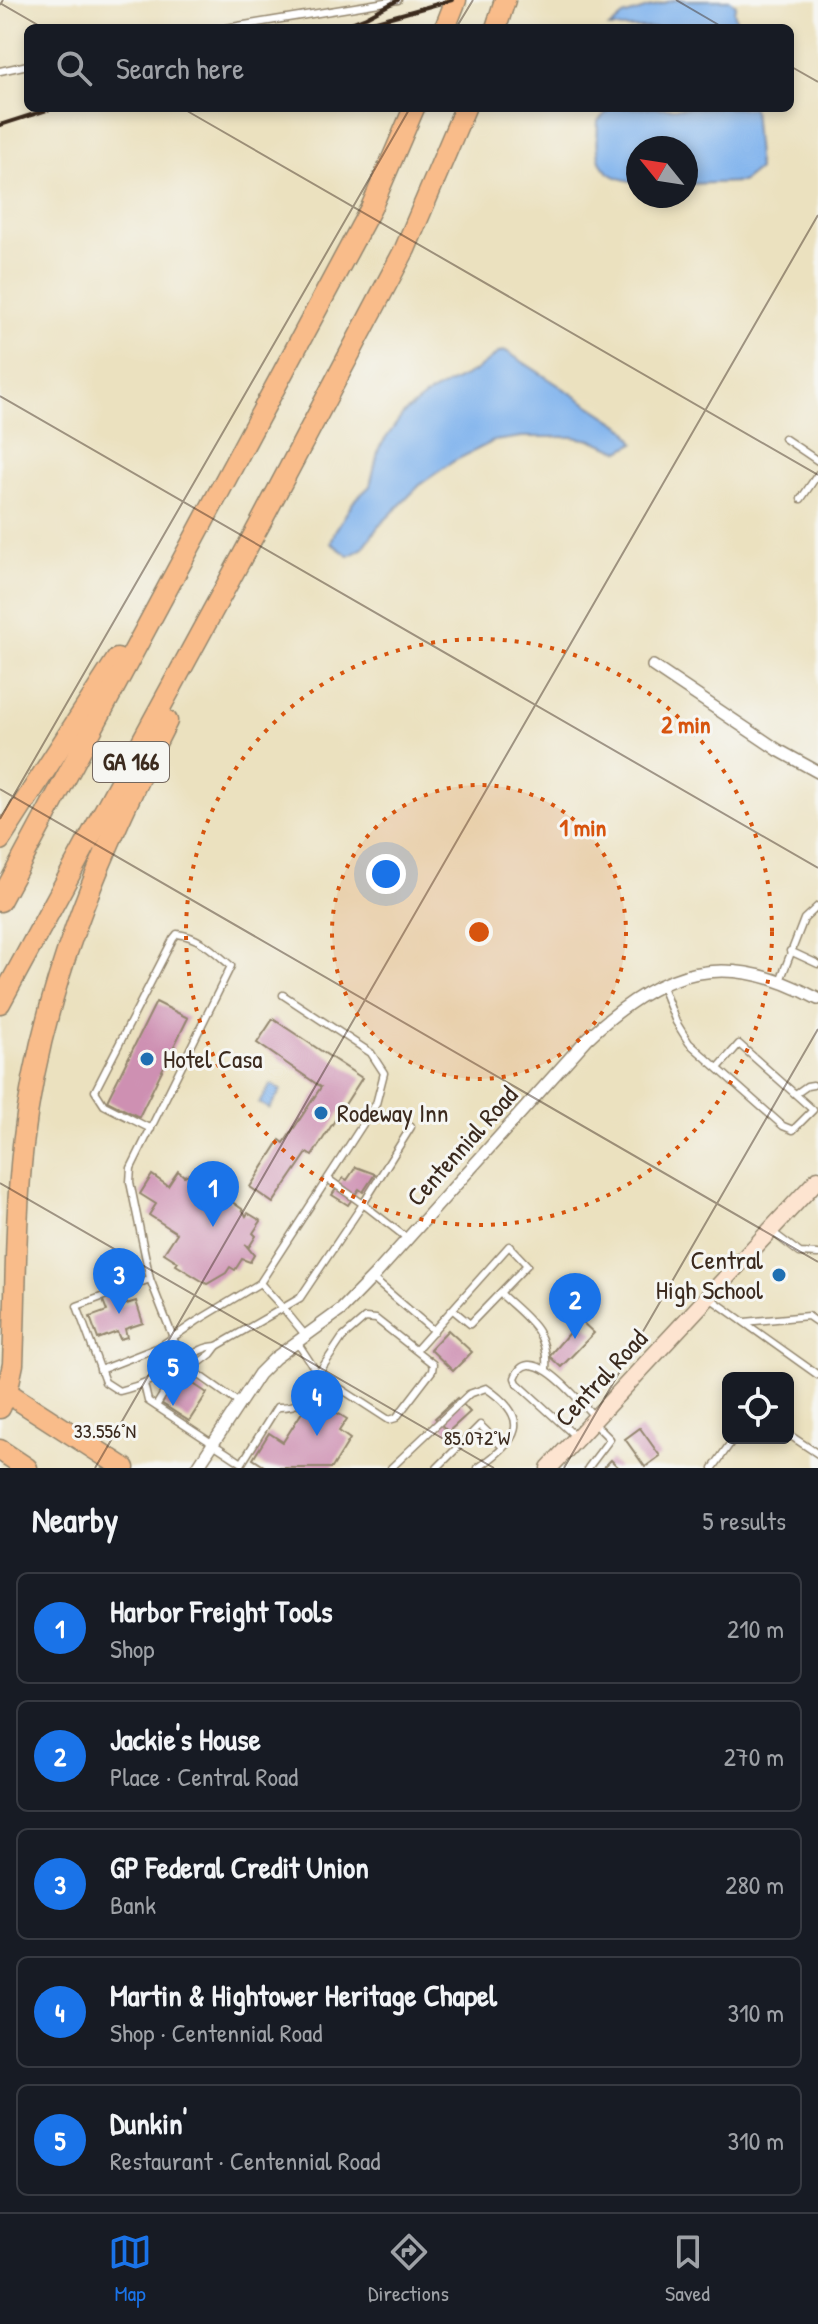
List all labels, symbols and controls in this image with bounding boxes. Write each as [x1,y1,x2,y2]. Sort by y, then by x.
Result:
search box [24,24,794,112]
icon: search [52,46,96,90]
text: Search here [116,48,244,88]
north arrow [626,136,698,208]
text: 2 min [661,708,711,740]
road number: GA 166 [93,742,169,782]
text: 1 min [560,811,607,843]
your location [366,854,406,894]
centre of rings [465,918,493,946]
place label: Hotel Casa [163,1041,262,1076]
marker: Hotel Casa [138,1050,156,1068]
street label: Centennial Road [398,1078,525,1213]
place label: Rodeway Inn [337,1095,449,1130]
marker: Rodeway Inn [312,1104,330,1122]
pin: 1 [187,1161,239,1227]
place label: Central High School [656,1242,763,1307]
pin: 3 [93,1248,145,1314]
marker: Central High School [770,1266,788,1284]
pin: 2 [549,1273,601,1339]
street label: Central Road [547,1321,655,1434]
pin: 5 [147,1340,199,1406]
pin: 4 [291,1370,343,1436]
map controls [722,1372,794,1444]
button: locate [722,1372,794,1444]
text: 33.556°N [74,1417,136,1444]
text: 85.072°W [444,1424,511,1451]
text: Nearby [32,1497,118,1543]
text: 5 results [702,1503,786,1538]
text: Harbor Freight Tools [110,1591,333,1631]
text: 1 [55,1611,65,1646]
text: 210 m [727,1611,784,1646]
text: Shop [110,1631,154,1666]
text: Jackie's House [110,1719,261,1759]
text: 2 [54,1739,66,1774]
text: 270 m [724,1739,784,1774]
text: Place · Central Road [110,1759,298,1794]
text: GP Federal Credit Union [110,1847,369,1887]
text: 3 [54,1867,66,1902]
text: 280 m [725,1867,784,1902]
text: Bank [110,1887,156,1922]
text: Martin & Hightower Heritage Chapel [110,1975,497,2015]
text: 4 [55,1995,65,2030]
text: 310 m [728,1995,784,2030]
text: Shop · Centennial Road [110,2015,322,2050]
text: Dunkin' [110,2103,187,2143]
text: 5 [55,2123,66,2158]
text: 310 m [728,2123,784,2158]
text: Restaurant · Centennial Road [110,2143,380,2178]
tab: Map [108,2230,152,2308]
tab: Directions [368,2230,449,2308]
tab: Saved [665,2230,710,2308]

